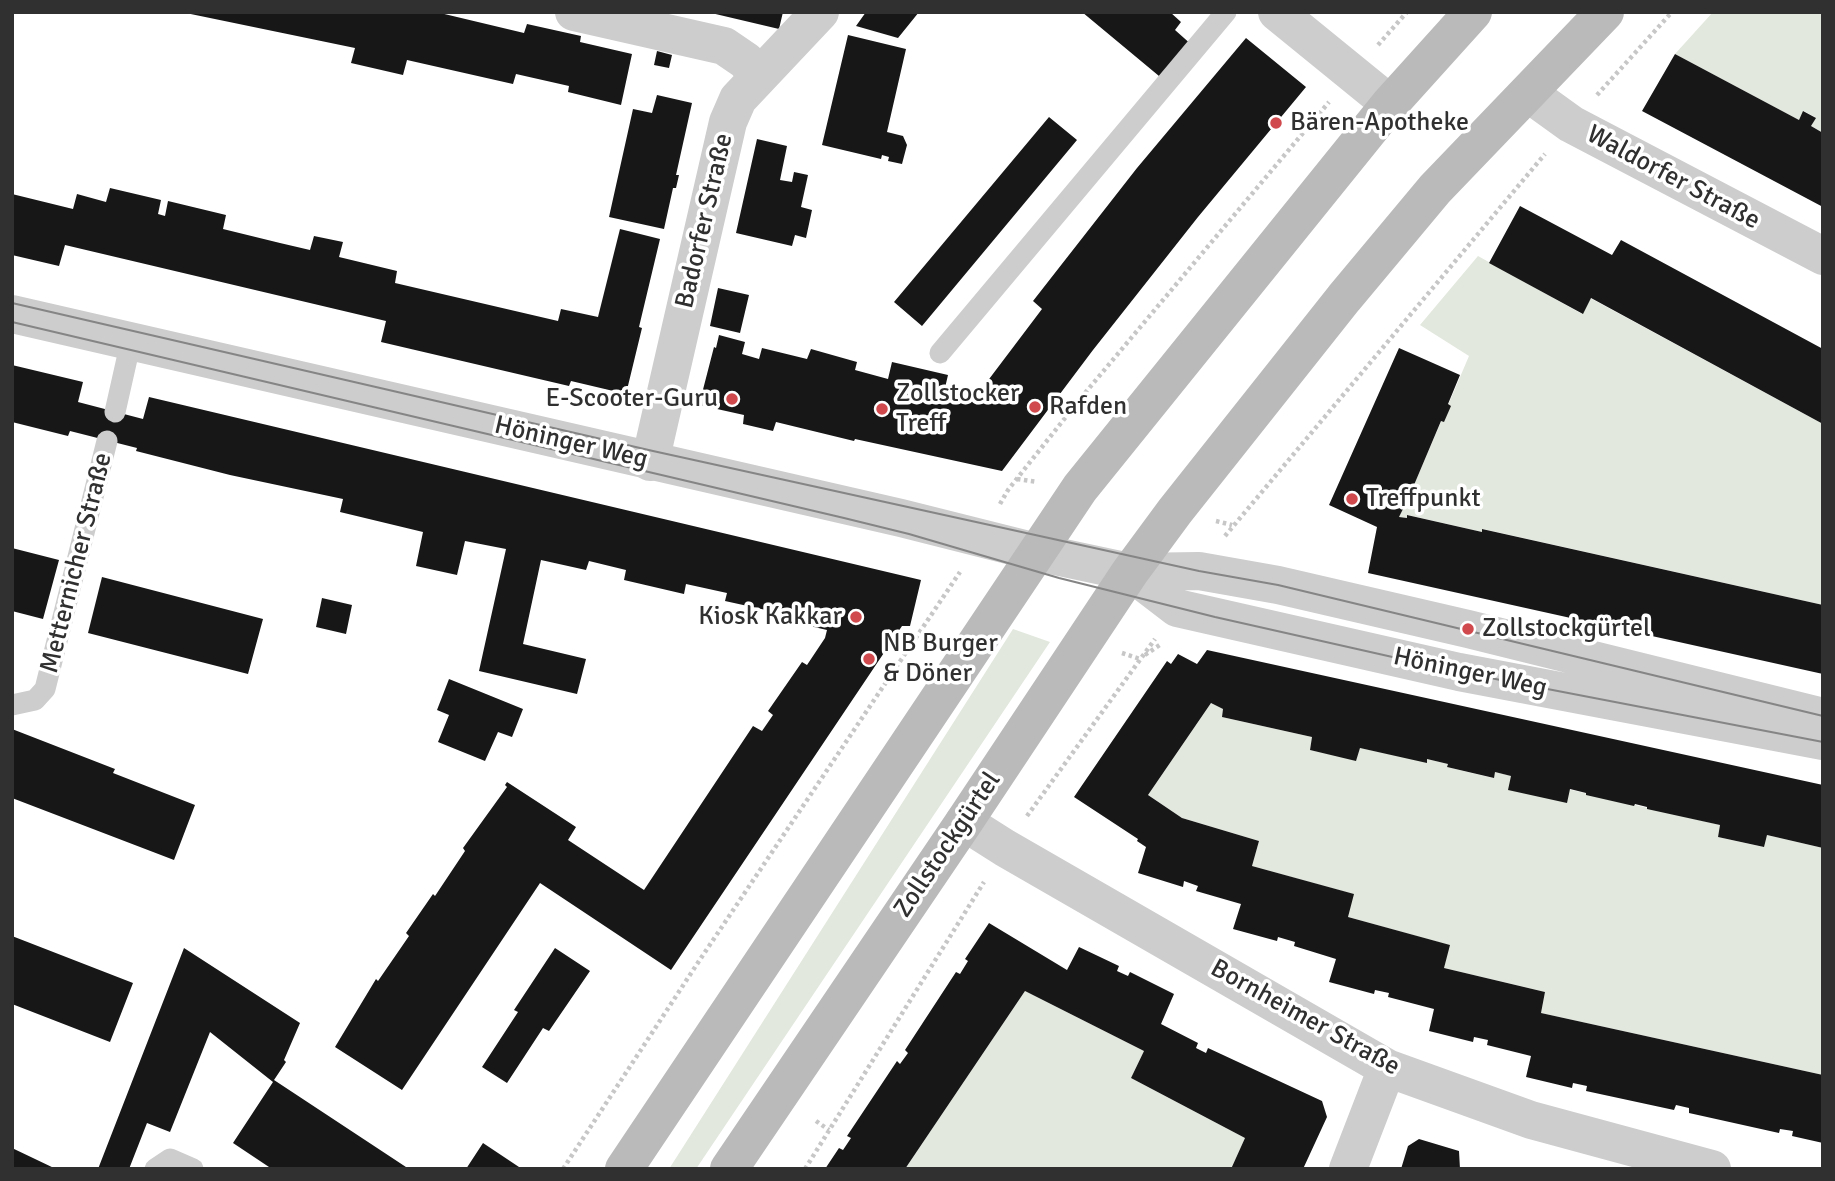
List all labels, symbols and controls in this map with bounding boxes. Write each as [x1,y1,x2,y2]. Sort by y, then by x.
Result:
place label: Bären-Apotheke [1290,107,1469,139]
marker: Bären-Apotheke [1268,115,1284,131]
street label: Waldorfer Straße [1581,119,1765,237]
street label: Badorfer Straße [670,130,740,312]
place label: Zollstocker Treff [896,378,1020,440]
place label: E-Scooter-Guru [546,383,718,415]
marker: E-Scooter-Guru [724,391,740,407]
place label: Rafden [1049,391,1127,423]
marker: Rafden [1027,399,1043,415]
marker: Zollstocker Treff [874,401,890,417]
street label: Höninger Weg [491,410,651,476]
street label: Metternicher Straße [35,450,119,676]
place label: Treffpunkt [1366,483,1481,515]
marker: Treffpunkt [1344,491,1360,507]
place label: Kiosk Kakkar [698,601,842,633]
marker: Kiosk Kakkar [848,609,864,625]
place label: Zollstockgürtel [1482,613,1651,645]
marker: Zollstockgürtel [1460,621,1476,637]
place label: NB Burger & Döner [883,628,998,690]
street label: Höninger Weg [1390,641,1550,705]
marker: NB Burger & Döner [861,651,877,667]
street label: Zollstockgürtel [888,766,1008,924]
street label: Bornheimer Straße [1205,953,1405,1083]

